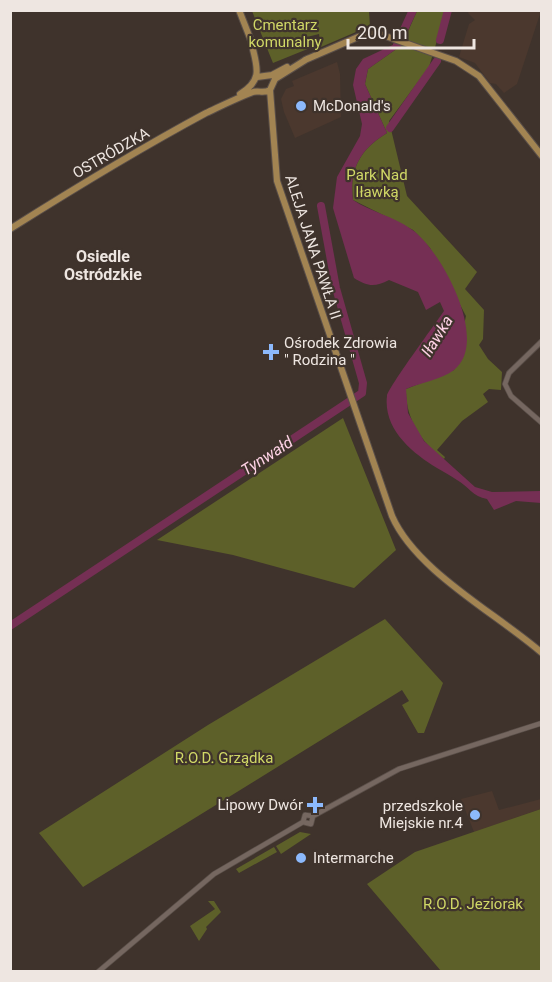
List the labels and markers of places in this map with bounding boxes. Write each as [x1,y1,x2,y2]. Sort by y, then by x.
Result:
place label: McDonald's [313,97,391,115]
marker: McDonald's [294,99,308,113]
place label: Ośrodek Zdrowia " Rodzina " [284,334,397,369]
marker: Ośrodek Zdrowia " Rodzina " [262,343,280,361]
place label: Lipowy Dwór [217,796,303,814]
place label: przedszkole Miejskie nr.4 [379,797,464,832]
marker: Lipowy Dwór [308,798,322,812]
marker: przedszkole Miejskie nr.4 [468,808,482,822]
place label: Intermarche [313,849,394,867]
marker: Intermarche [294,851,308,865]

